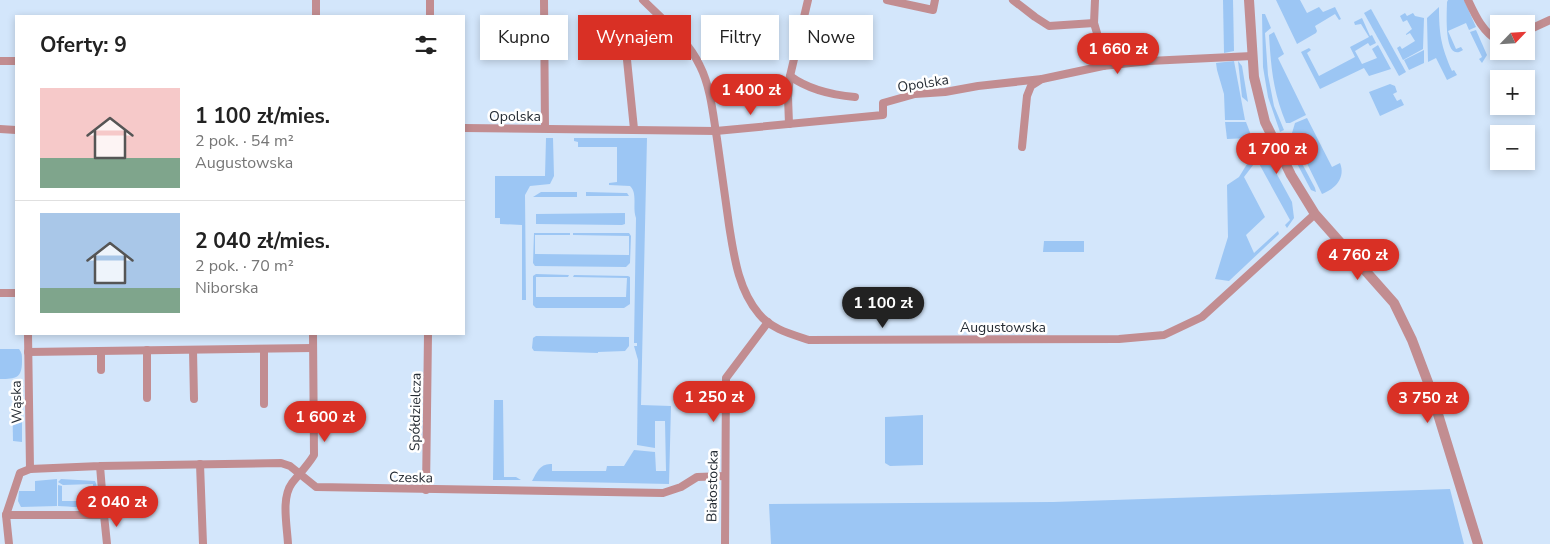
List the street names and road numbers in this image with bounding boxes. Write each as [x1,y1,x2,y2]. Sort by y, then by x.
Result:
street label: Opolska [896,70,950,97]
street label: Opolska [489,107,541,126]
street label: Augustowska [960,318,1046,337]
street label: Spółdzielcza [405,373,426,451]
street label: Wąska [7,380,26,424]
street label: Białostocka [702,450,723,522]
street label: Czeska [389,468,433,487]

